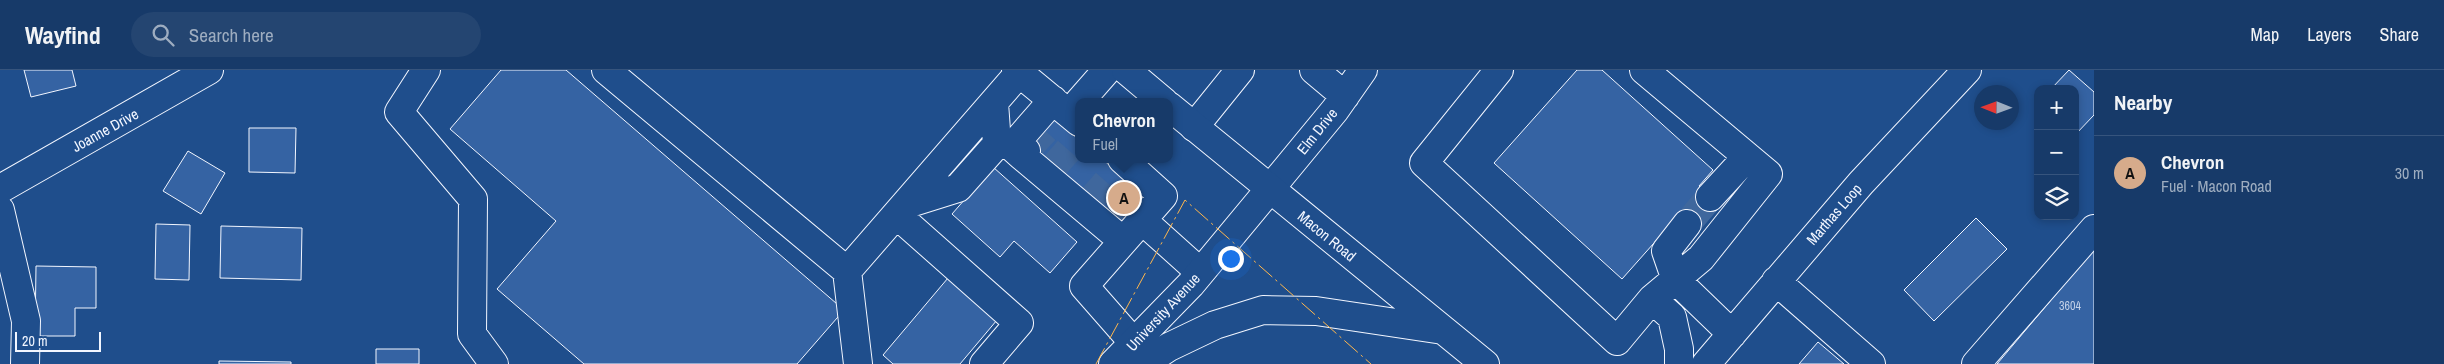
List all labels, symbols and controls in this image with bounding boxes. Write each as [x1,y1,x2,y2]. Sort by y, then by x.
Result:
search box [131,12,481,57]
text: Wayfind [25,19,101,51]
icon: search [149,21,177,49]
text: Search here [189,22,274,48]
text: Map [2251,22,2279,47]
text: Layers [2307,22,2352,47]
text: Share [2380,22,2419,47]
north arrow [1974,85,2019,130]
map controls [2034,85,2079,220]
button: + [2034,85,2079,130]
text: Nearby [2114,88,2172,117]
popup [1075,98,1173,163]
street label: Joanne Drive [68,103,142,157]
street label: Elm Drive [1292,103,1342,159]
text: Chevron [1092,107,1156,133]
button: − [2034,130,2079,175]
text: Fuel [1092,133,1118,155]
text: Chevron [2161,149,2224,175]
text: A [2125,162,2135,184]
text: 30 m [2395,162,2424,184]
button: layers [2034,175,2079,220]
text: Fuel · Macon Road [2161,175,2272,197]
pin: A [1108,179,1140,217]
street label: Marthas Loop [1801,179,1867,249]
street label: Macon Road [1293,206,1361,266]
your location [1218,246,1244,272]
street label: University Avenue [1121,268,1205,356]
house number: 3604 [2059,298,2081,314]
scale bar [15,329,101,352]
text: 20 m [22,332,48,350]

